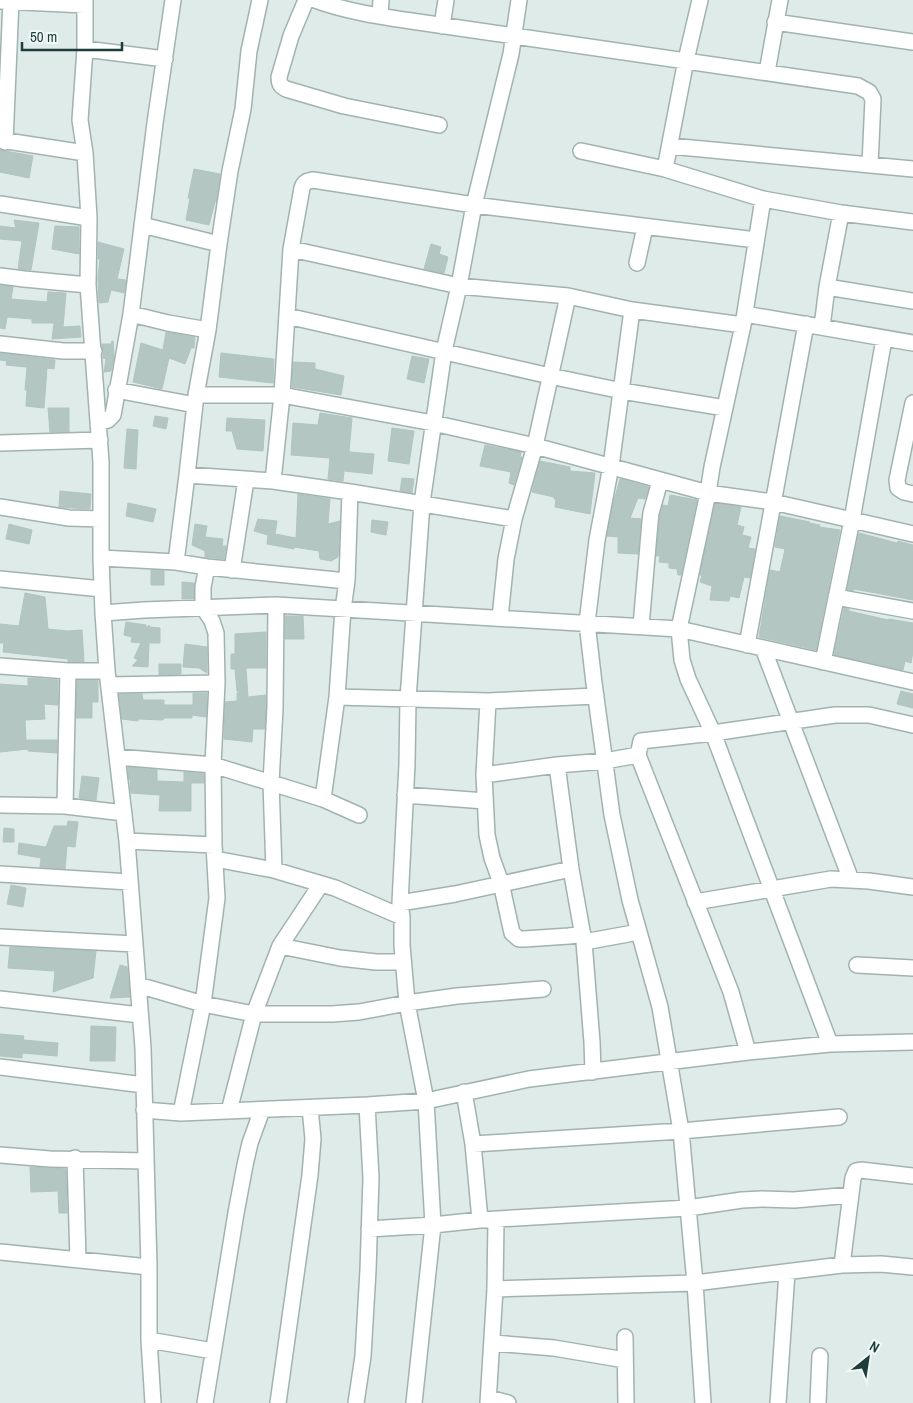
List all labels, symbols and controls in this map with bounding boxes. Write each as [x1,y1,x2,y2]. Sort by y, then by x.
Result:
scale bar [22,20,122,52]
text: 50 m [30,26,57,47]
north arrow [843,1333,893,1383]
text: N [866,1337,883,1357]

